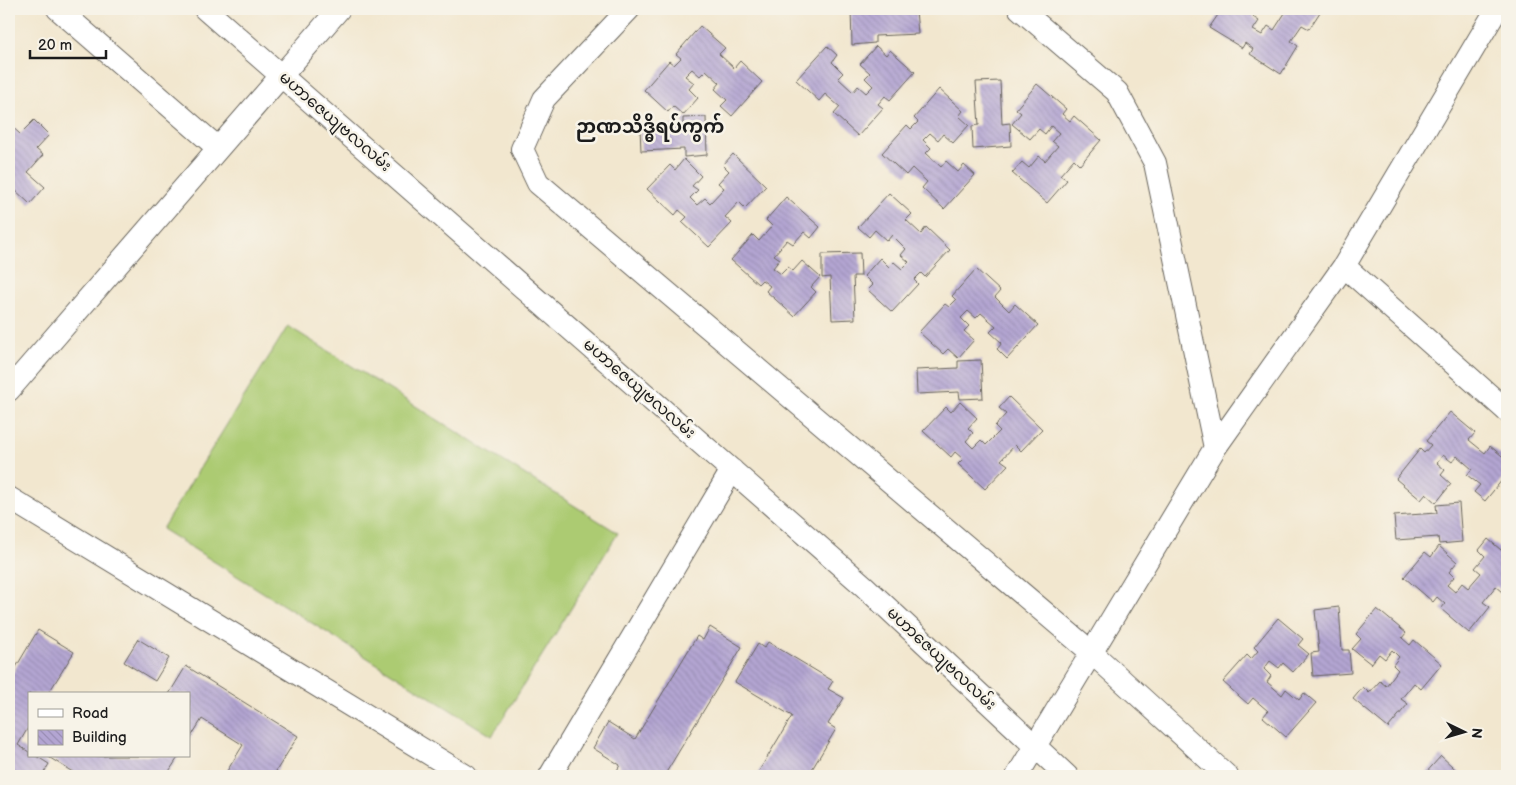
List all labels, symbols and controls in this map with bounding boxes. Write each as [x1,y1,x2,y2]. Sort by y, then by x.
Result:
scale bar [30,28,106,60]
text: 20 m [38,36,72,55]
street label: မဟာဇေယျဗလလမ်း [273,66,397,178]
district label: ဉာဏသိဒ္ဓိရပ်ကွက် [576,113,724,142]
street label: မဟာဇေယျဗလလမ်း [577,333,701,445]
street label: မဟာဇေယျဗလလမ်း [880,601,1002,717]
legend [28,692,190,758]
text: Road [72,704,108,723]
north arrow [1438,708,1488,758]
text: N [1468,727,1485,739]
text: Building [72,728,127,747]

